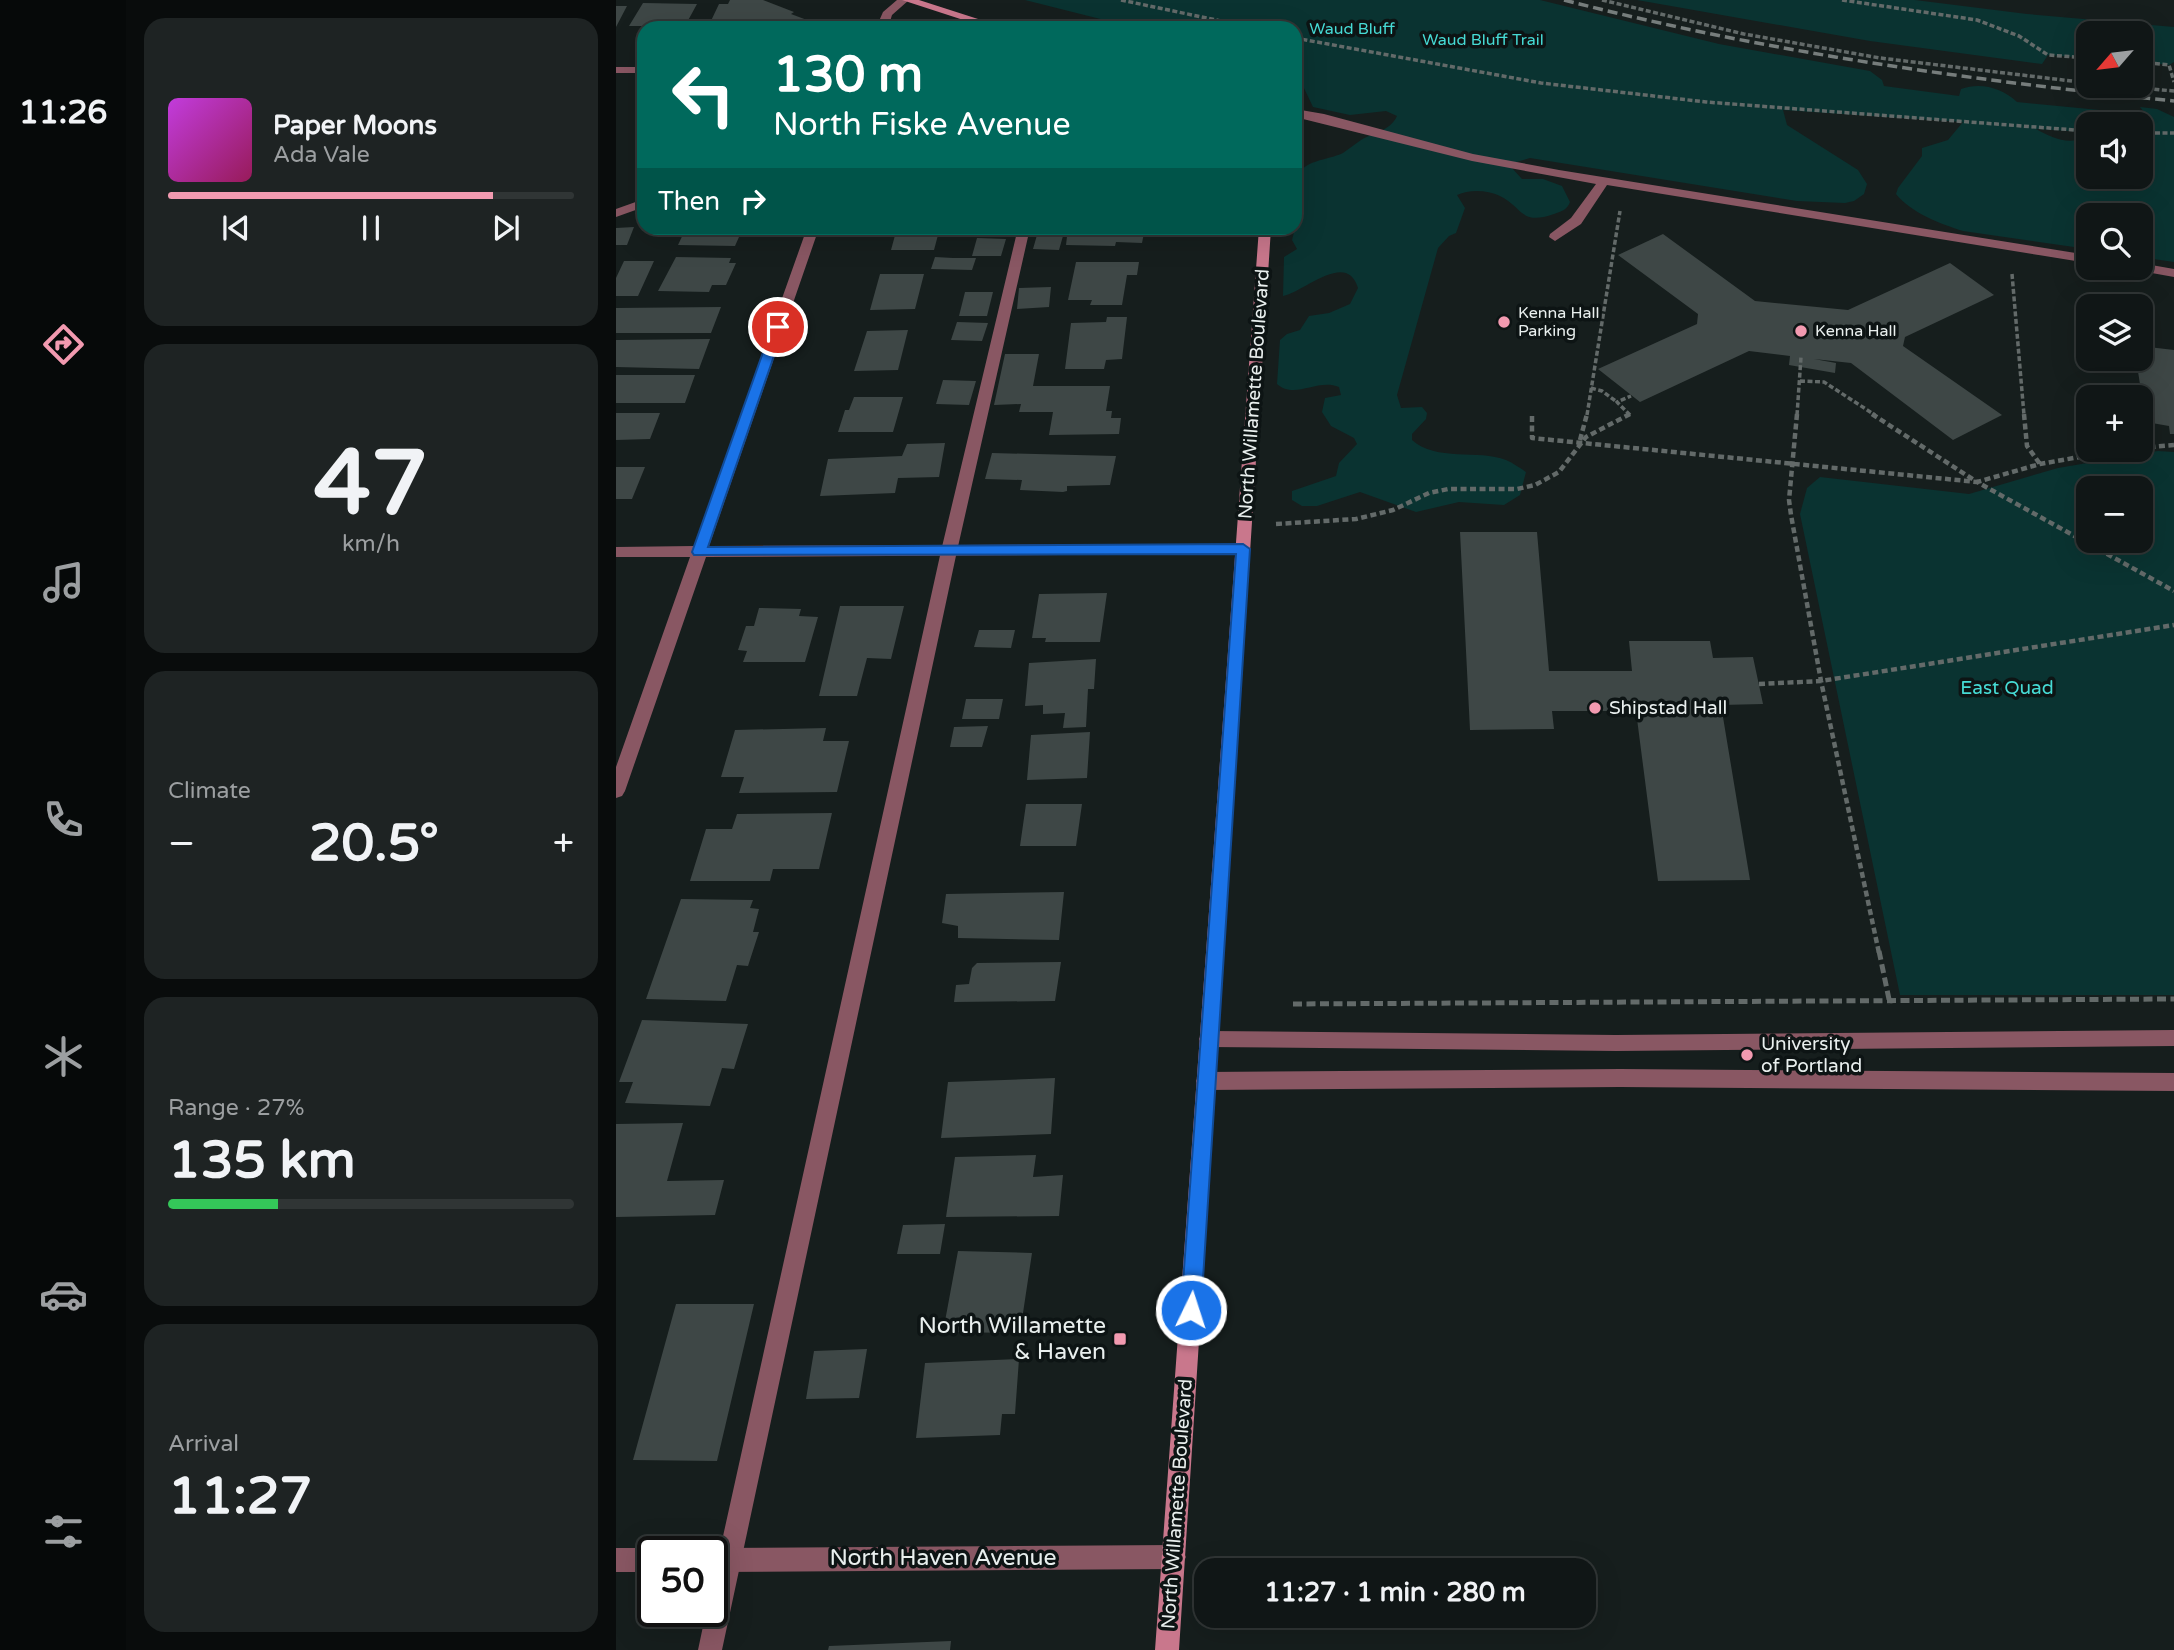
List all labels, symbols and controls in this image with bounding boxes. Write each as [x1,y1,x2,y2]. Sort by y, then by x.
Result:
park label: Waud Bluff [1309,19,1395,39]
north arrow [2076,21,2152,98]
map controls [2076,21,2153,553]
park label: Waud Bluff Trail [1422,30,1544,50]
text: 130 m [773,46,923,105]
icon: left [658,49,749,140]
text: 11:26 [19,94,107,132]
text: North Fiske Avenue [773,106,1071,144]
text: Paper Moons [273,110,437,141]
button: sound [2076,112,2153,189]
text: Ada Vale [273,141,370,169]
icon: right [734,182,772,220]
text: Then [658,186,720,217]
button: search [2076,203,2153,280]
icon: previous [217,209,255,247]
icon: pause [352,209,390,247]
icon: next [487,209,525,247]
street label: North Willamette Boulevard [1234,268,1274,520]
button: layers [2076,294,2153,371]
pin [748,297,808,357]
place label: Kenna Hall Parking [1518,303,1599,341]
icon: arrive [759,308,797,346]
marker: Kenna Hall Parking [1496,314,1512,330]
icon: directions [39,320,88,369]
place label: Kenna Hall [1815,321,1896,341]
marker: Kenna Hall [1793,323,1809,339]
button: + [2076,385,2153,462]
text: 47 [314,429,428,539]
button: − [2076,476,2153,553]
text: km/h [342,530,400,558]
icon: music [39,558,88,607]
park label: East Quad [1960,677,2054,699]
place label: Shipstad Hall [1609,697,1727,719]
marker: Shipstad Hall [1587,700,1603,716]
text: Climate [168,777,251,805]
icon: phone [39,795,88,844]
text: 20.5° [309,812,439,875]
text: − [168,821,195,867]
text: + [553,821,574,867]
icon: climate [39,1032,88,1081]
place label: University of Portland [1761,1033,1862,1077]
marker: University of Portland [1739,1047,1755,1063]
text: Range · 27% [168,1094,304,1122]
text: 135 km [168,1129,356,1192]
icon: car [39,1270,88,1319]
position arrow [1154,1273,1228,1347]
place label: North Willamette & Haven [919,1312,1106,1366]
marker: North Willamette & Haven [1112,1331,1128,1347]
street label: North Willamette Boulevard [1157,1378,1197,1630]
text: Arrival [168,1430,239,1458]
text: 11:27 [168,1465,312,1528]
icon: filters [39,1507,88,1556]
speed limit sign: 50 [637,1536,728,1627]
street label: North Haven Avenue [829,1544,1057,1572]
text: 11:27 · 1 min · 280 m [1264,1577,1526,1608]

